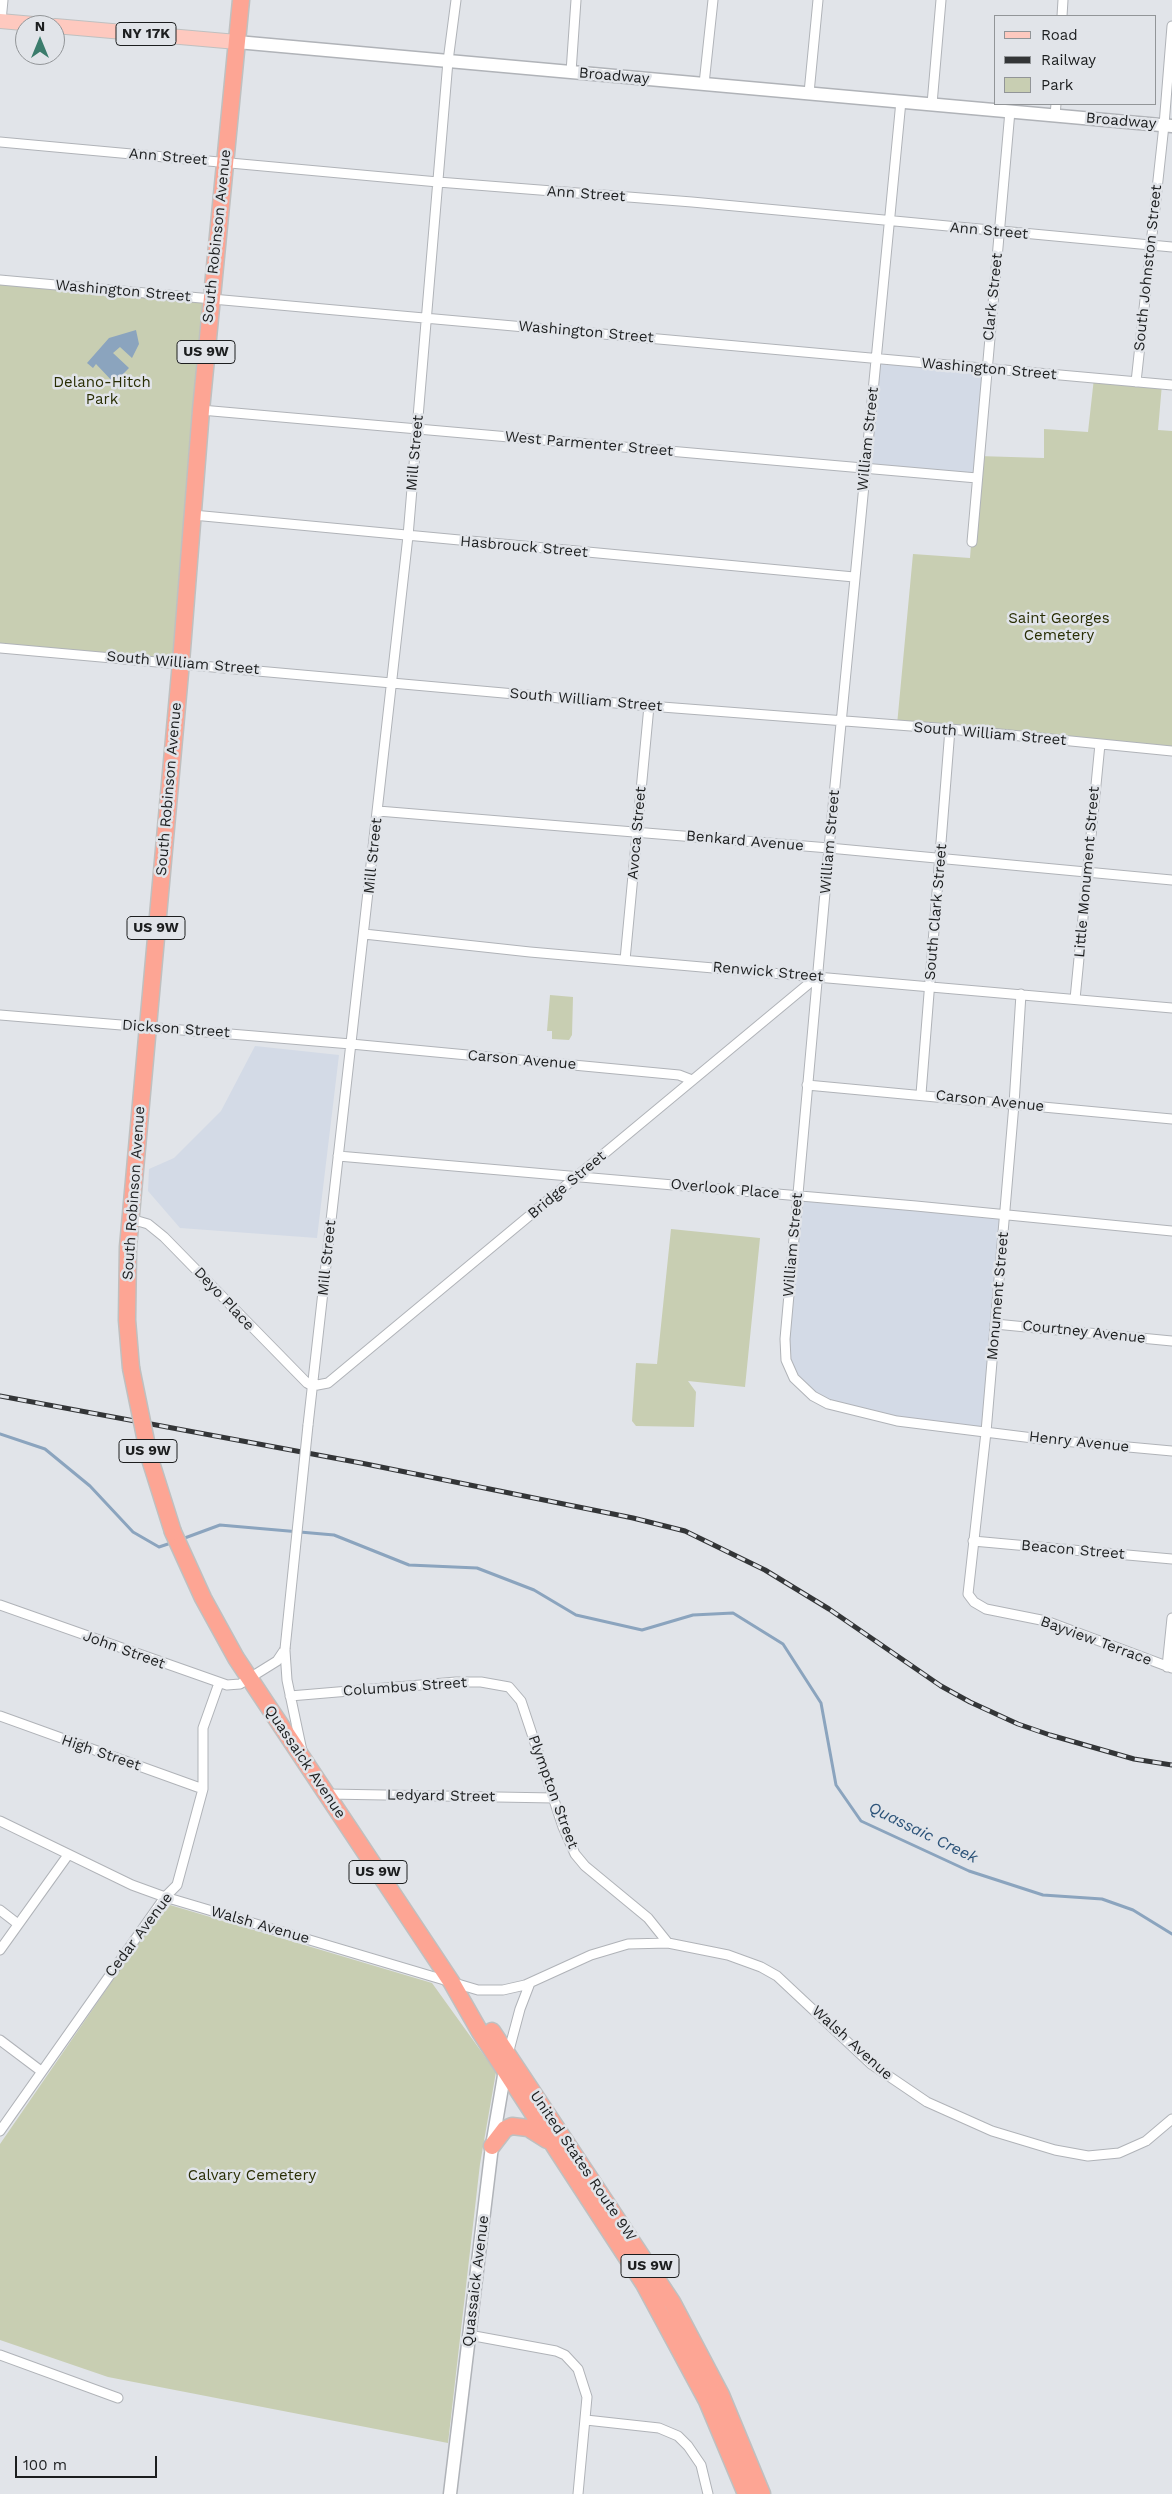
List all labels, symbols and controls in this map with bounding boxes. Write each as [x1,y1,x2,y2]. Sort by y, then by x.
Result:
north arrow [15,15,65,65]
legend [994,15,1157,105]
text: N [35,18,45,34]
road number: NY 17K [116,22,176,46]
text: Road [1041,26,1078,44]
text: Railway [1041,51,1096,69]
street label: Broadway [578,64,650,88]
text: Park [1041,76,1073,94]
street label: Broadway [1085,109,1157,133]
street label: Ann Street [128,145,208,169]
street label: South Robinson Avenue [199,148,235,324]
street label: Ann Street [546,182,626,206]
street label: South Johnston Street [1130,184,1166,352]
street label: Ann Street [949,219,1029,243]
street label: Clark Street [979,252,1007,342]
street label: Washington Street [55,276,191,306]
street label: Washington Street [518,317,654,347]
road number: US 9W [177,341,235,364]
street label: Washington Street [921,354,1057,384]
park label: Delano-Hitch Park [53,374,151,409]
street label: William Street [854,386,882,492]
street label: Mill Street [403,414,427,492]
street label: West Parmenter Street [504,428,674,460]
street label: Hasbrouck Street [459,532,589,562]
park label: Saint Georges Cemetery [1008,610,1110,645]
street label: South William Street [106,647,260,679]
street label: South William Street [509,684,663,716]
street label: South Robinson Avenue [152,701,186,877]
street label: South William Street [913,718,1067,750]
street label: Avoca Street [624,786,650,880]
street label: Little Monument Street [1071,786,1103,958]
street label: William Street [816,789,844,895]
street label: Mill Street [360,817,386,895]
street label: Benkard Avenue [685,827,805,855]
street label: South Clark Street [921,843,951,981]
road number: US 9W [127,916,185,940]
street label: Renwick Street [712,958,824,986]
street label: Dickson Street [122,1016,230,1042]
street label: Carson Avenue [467,1046,577,1074]
street label: Carson Avenue [935,1086,1045,1116]
street label: South Robinson Avenue [119,1105,149,1281]
street label: Bridge Street [524,1147,610,1223]
street label: Overlook Place [670,1175,780,1203]
street label: William Street [779,1192,807,1298]
street label: Mill Street [314,1219,340,1297]
street label: Monument Street [983,1231,1013,1361]
street label: Deyo Place [190,1264,258,1334]
street label: Courtney Avenue [1021,1317,1147,1347]
street label: Henry Avenue [1028,1428,1130,1456]
road number: US 9W [119,1440,177,1462]
street label: Beacon Street [1020,1537,1126,1563]
street label: Bayview Terrace [1038,1613,1154,1669]
street label: John Street [80,1627,168,1673]
street label: Columbus Street [342,1674,468,1700]
street label: Quassaick Avenue [261,1702,349,1822]
street label: High Street [59,1731,143,1775]
street label: Plympton Street [524,1733,582,1851]
street label: Ledyard Street [387,1786,495,1806]
water label: Quassaic Creek [865,1798,981,1868]
road number: US 9W [349,1860,407,1884]
street label: Cedar Avenue [101,1889,177,1981]
street label: Walsh Avenue [208,1902,312,1948]
street label: Walsh Avenue [808,2002,896,2084]
street label: United States Route 9W [526,2088,640,2244]
park label: Calvary Cemetery [188,2167,316,2185]
street label: Quassaick Avenue [459,2214,493,2348]
road number: US 9W [621,2254,679,2278]
scale bar [18,2446,160,2478]
text: 100 m [23,2456,67,2474]

